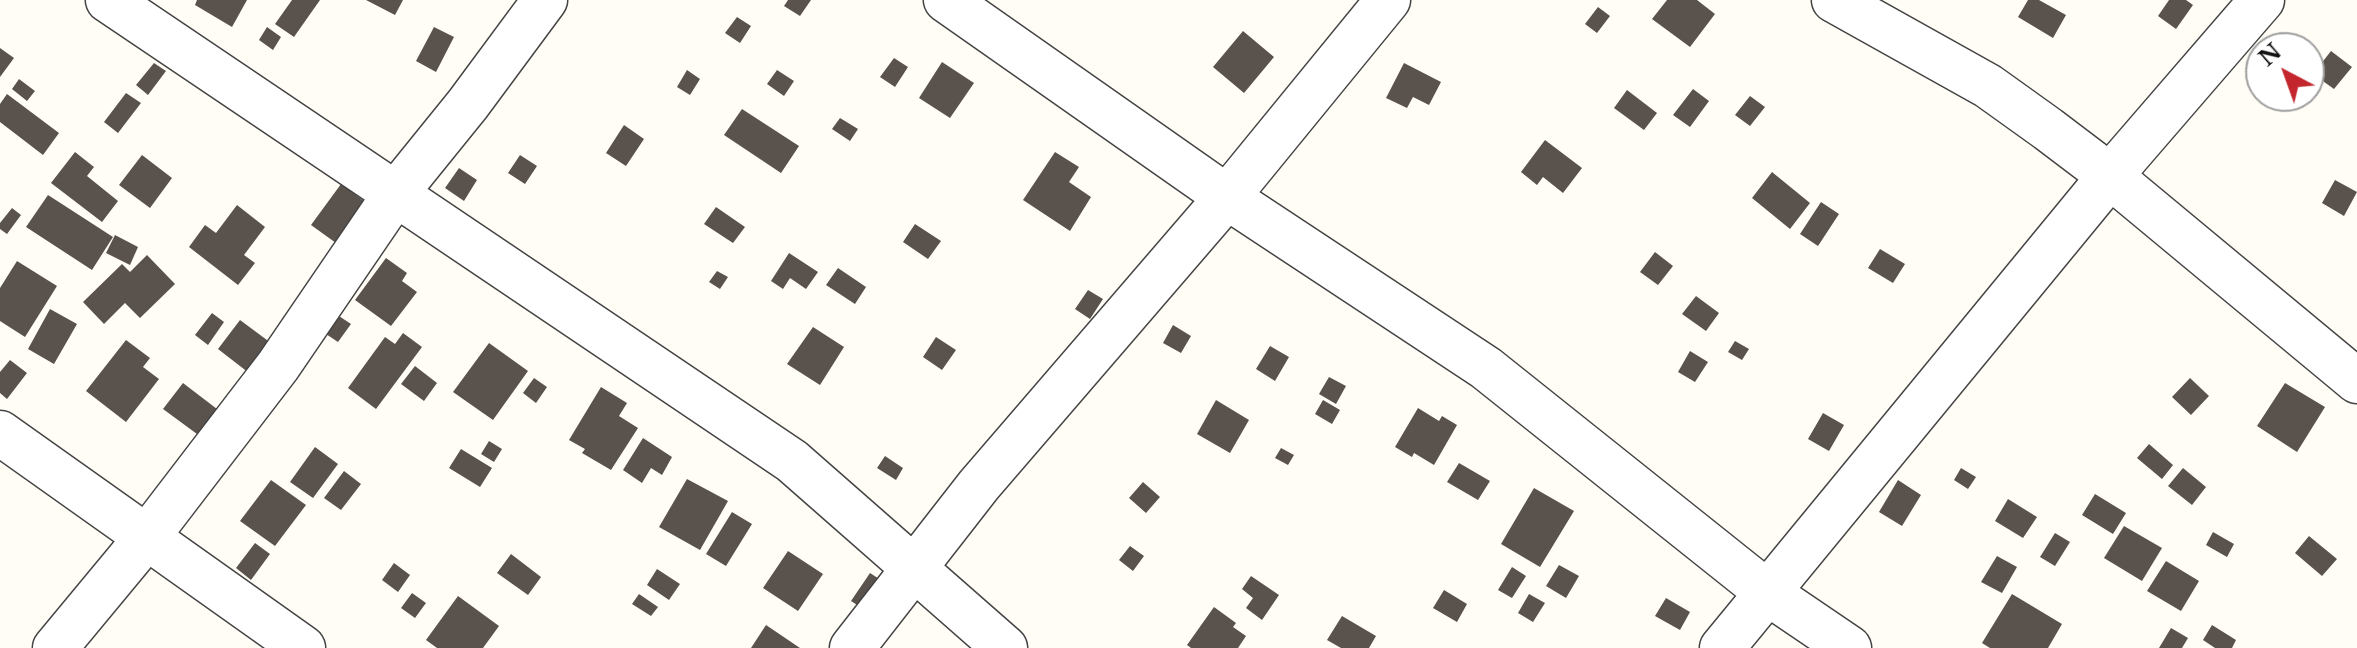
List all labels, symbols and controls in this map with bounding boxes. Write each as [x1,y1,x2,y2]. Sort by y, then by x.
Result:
north arrow [2245,32,2325,112]
text: N [2254,38,2287,72]

